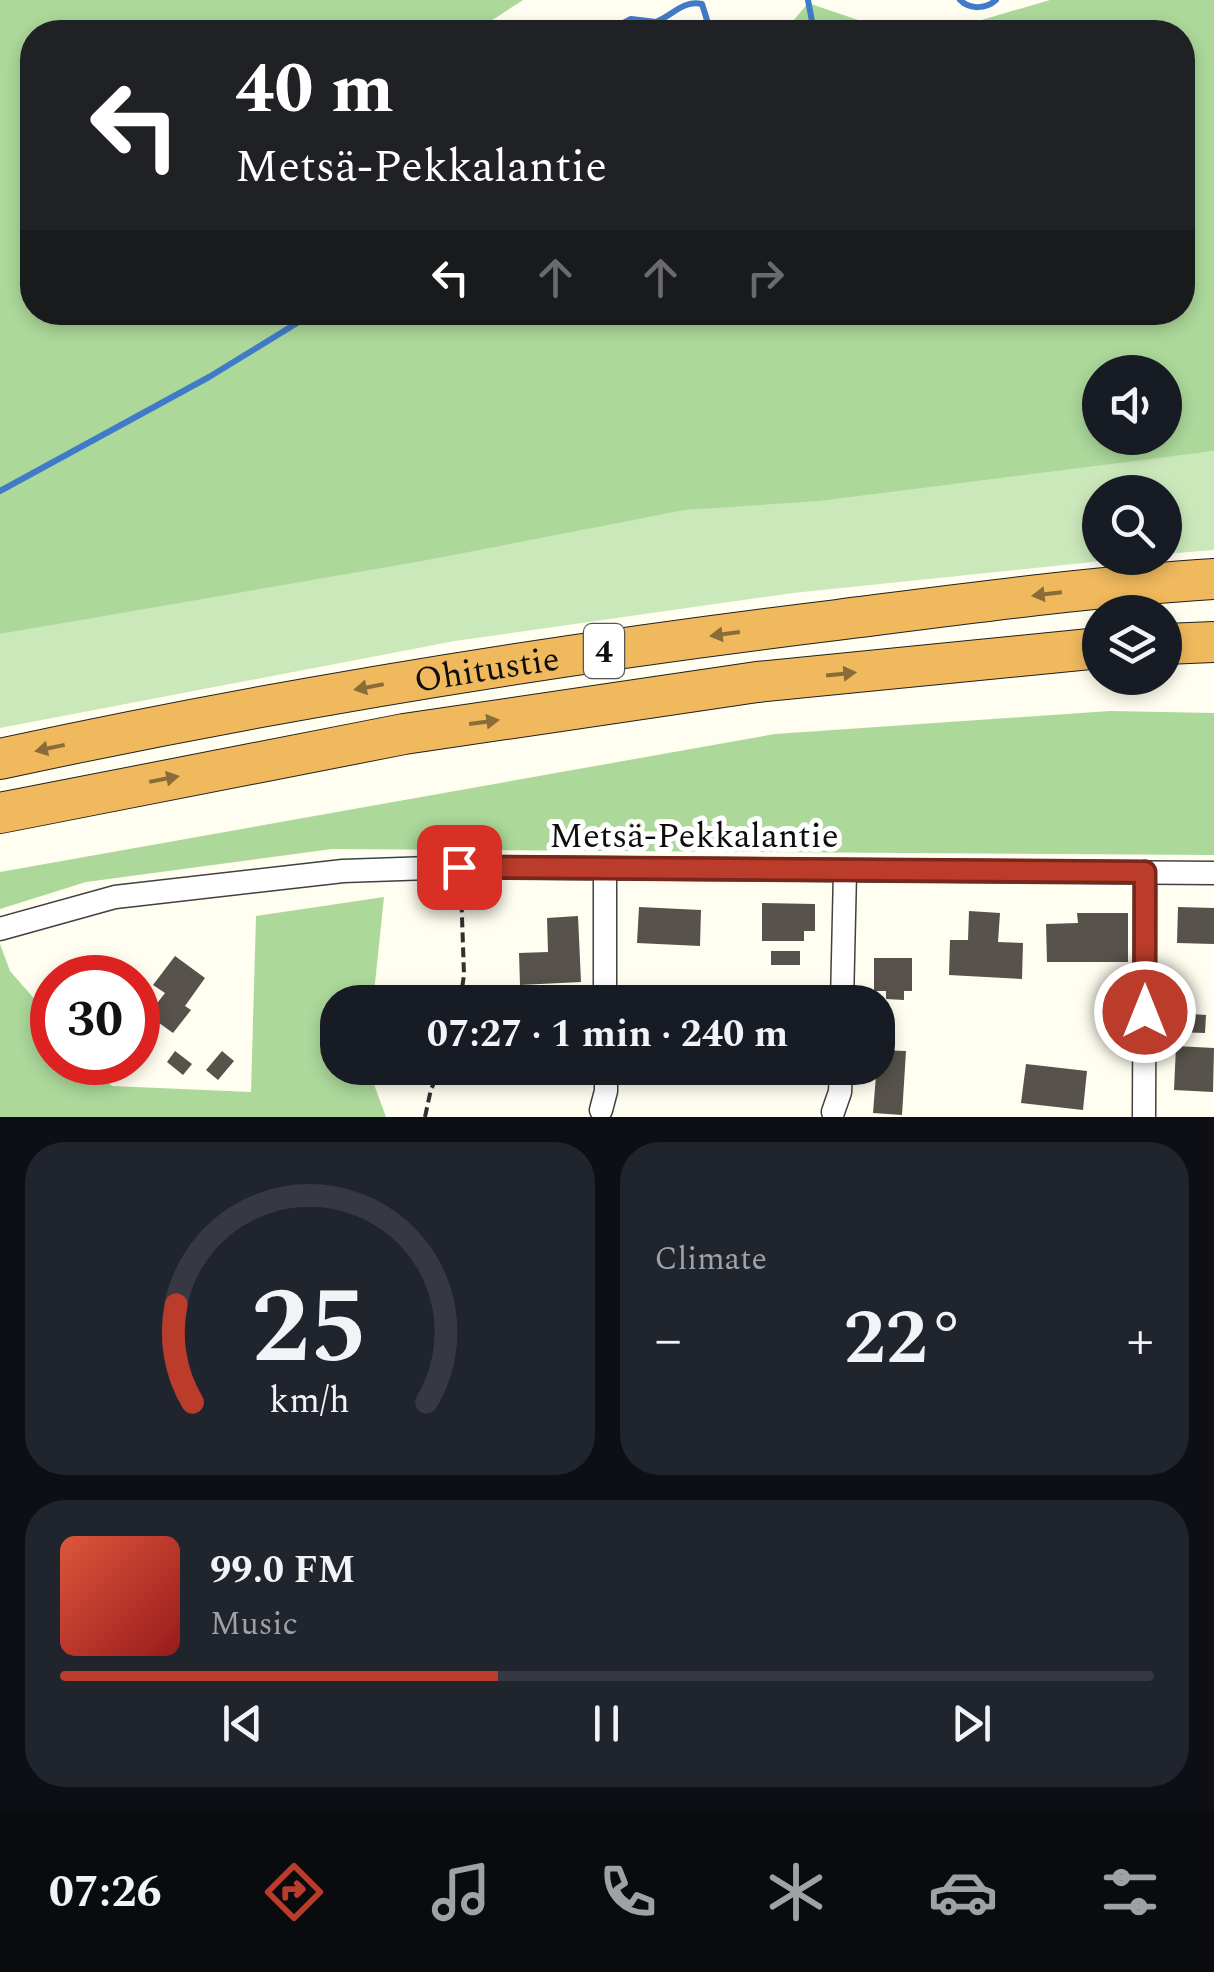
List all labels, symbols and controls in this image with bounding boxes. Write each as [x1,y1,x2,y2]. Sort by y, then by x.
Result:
text: 40 m [235,37,394,143]
icon: left [70,60,200,190]
text: Metsä-Pekkalantie [235,133,607,202]
icon: left [423,250,478,305]
icon: ahead [528,250,583,305]
icon: ahead [633,250,688,305]
icon: right [738,250,793,305]
map controls [1082,355,1182,695]
button: sound [1082,355,1182,455]
button: search [1082,475,1182,575]
one-way arrow [1031,586,1063,602]
button: layers [1082,595,1182,695]
road number: 4 [584,624,624,678]
one-way arrow [708,626,740,642]
street label: Ohitustie [410,633,563,708]
one-way arrow [825,665,857,681]
one-way arrow [352,680,384,695]
one-way arrow [469,713,500,729]
one-way arrow [34,741,65,757]
one-way arrow [149,771,180,786]
street label: Metsä-Pekkalantie [549,810,839,863]
pin [417,825,502,910]
icon: arrive [432,840,487,895]
speed limit sign: 30 [30,955,160,1085]
position arrow [1093,960,1197,1064]
text: 07:27 · 1 min · 240 m [427,1006,788,1064]
text: Climate [655,1235,767,1284]
text: 25 [251,1250,368,1408]
text: 22° [843,1283,965,1397]
text: − [655,1299,682,1382]
text: + [1126,1299,1154,1382]
text: km/h [270,1374,350,1429]
text: 99.0 FM [210,1542,355,1600]
text: Music [210,1600,298,1649]
icon: previous [215,1696,270,1751]
icon: pause [579,1696,634,1751]
icon: next [944,1696,999,1751]
icon: directions [259,1857,329,1927]
icon: music [426,1857,496,1927]
icon: phone [593,1857,663,1927]
icon: climate [761,1857,831,1927]
icon: car [928,1857,998,1927]
icon: filters [1095,1857,1165,1927]
text: 07:26 [49,1858,162,1927]

